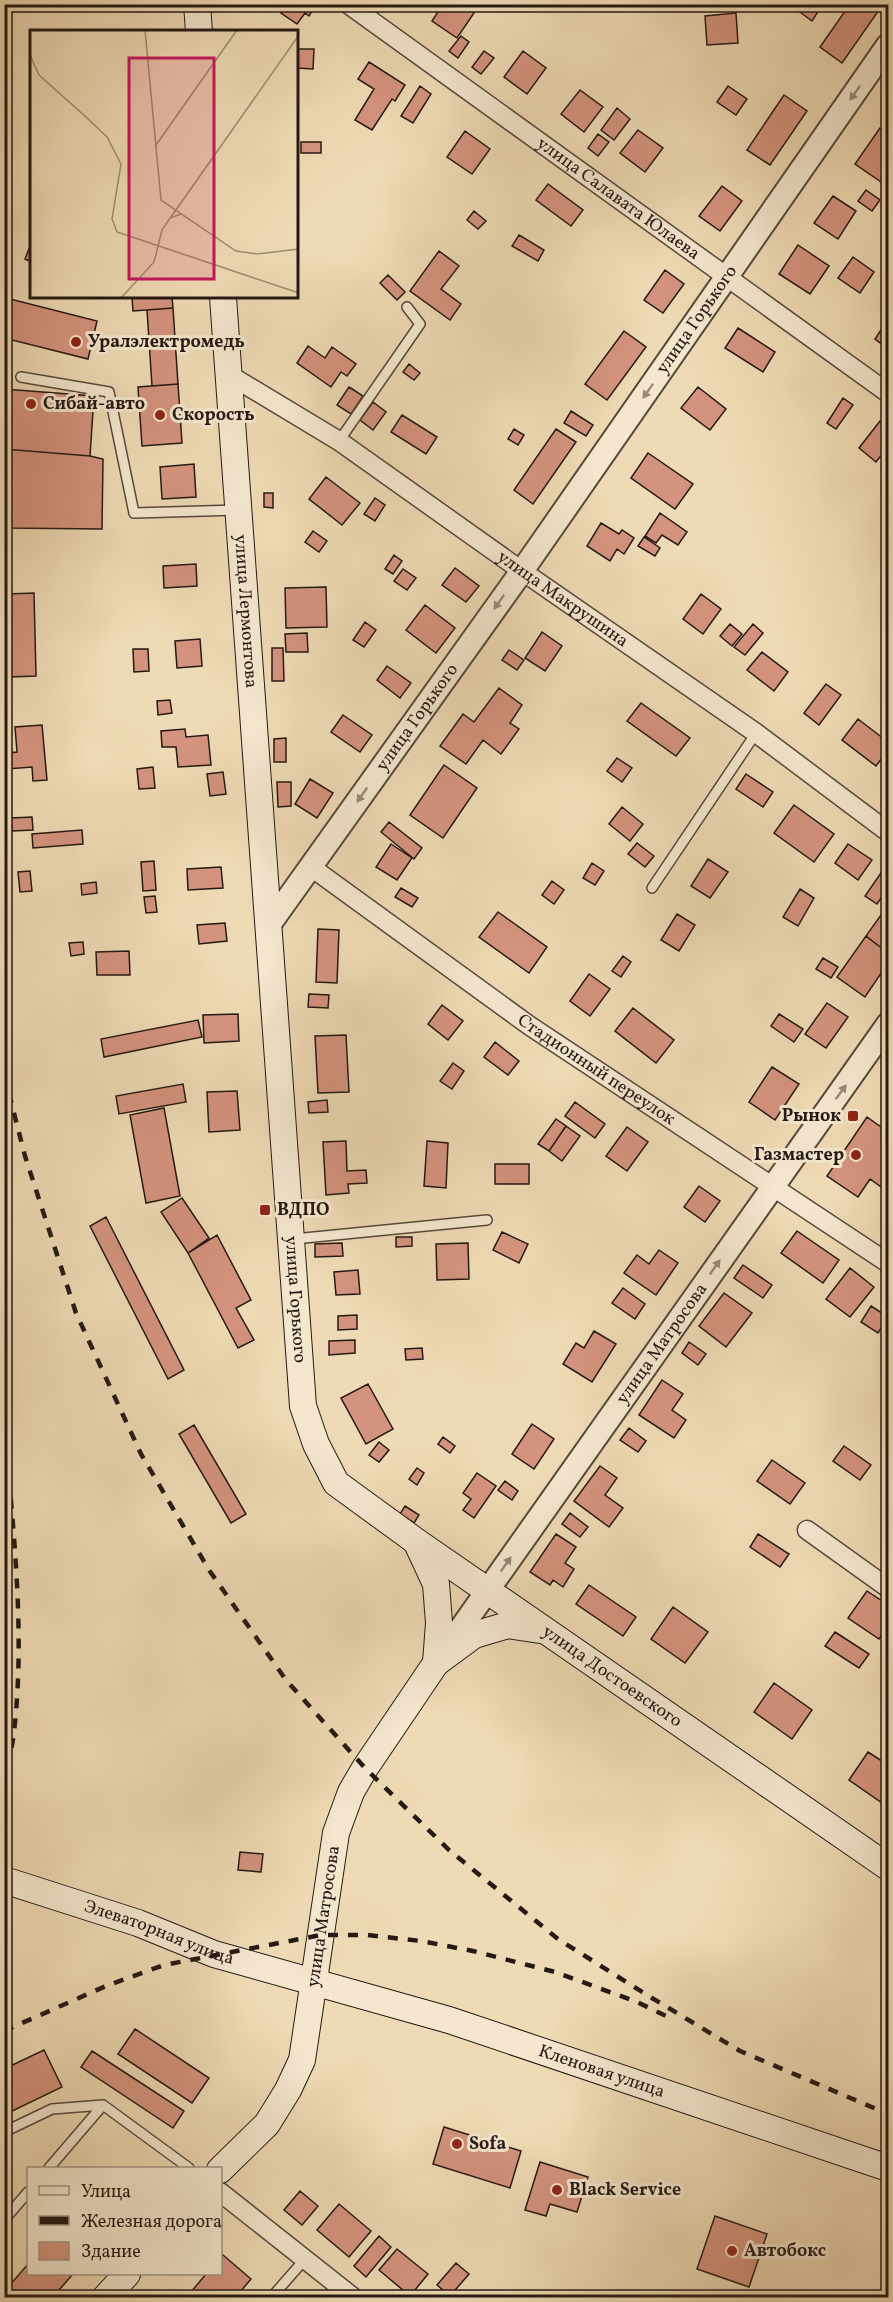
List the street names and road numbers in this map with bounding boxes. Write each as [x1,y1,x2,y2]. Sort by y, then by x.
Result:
street label: улица Салавата Юлаева [531,131,705,266]
street label: улица Горького [650,260,743,379]
street label: улица Лермонтова [228,533,264,689]
street label: улица Макрушина [492,545,633,654]
street label: улица Горького [370,658,464,777]
street label: Стадионный переулок [512,1008,681,1132]
street label: улица Горького [278,1235,312,1364]
street label: улица Матросова [610,1278,714,1410]
street label: улица Достоевского [537,1619,687,1734]
street label: улица Матросова [301,1844,346,1989]
street label: Элеваторная улица [81,1894,237,1972]
street label: Кленовая улица [535,2039,668,2104]

